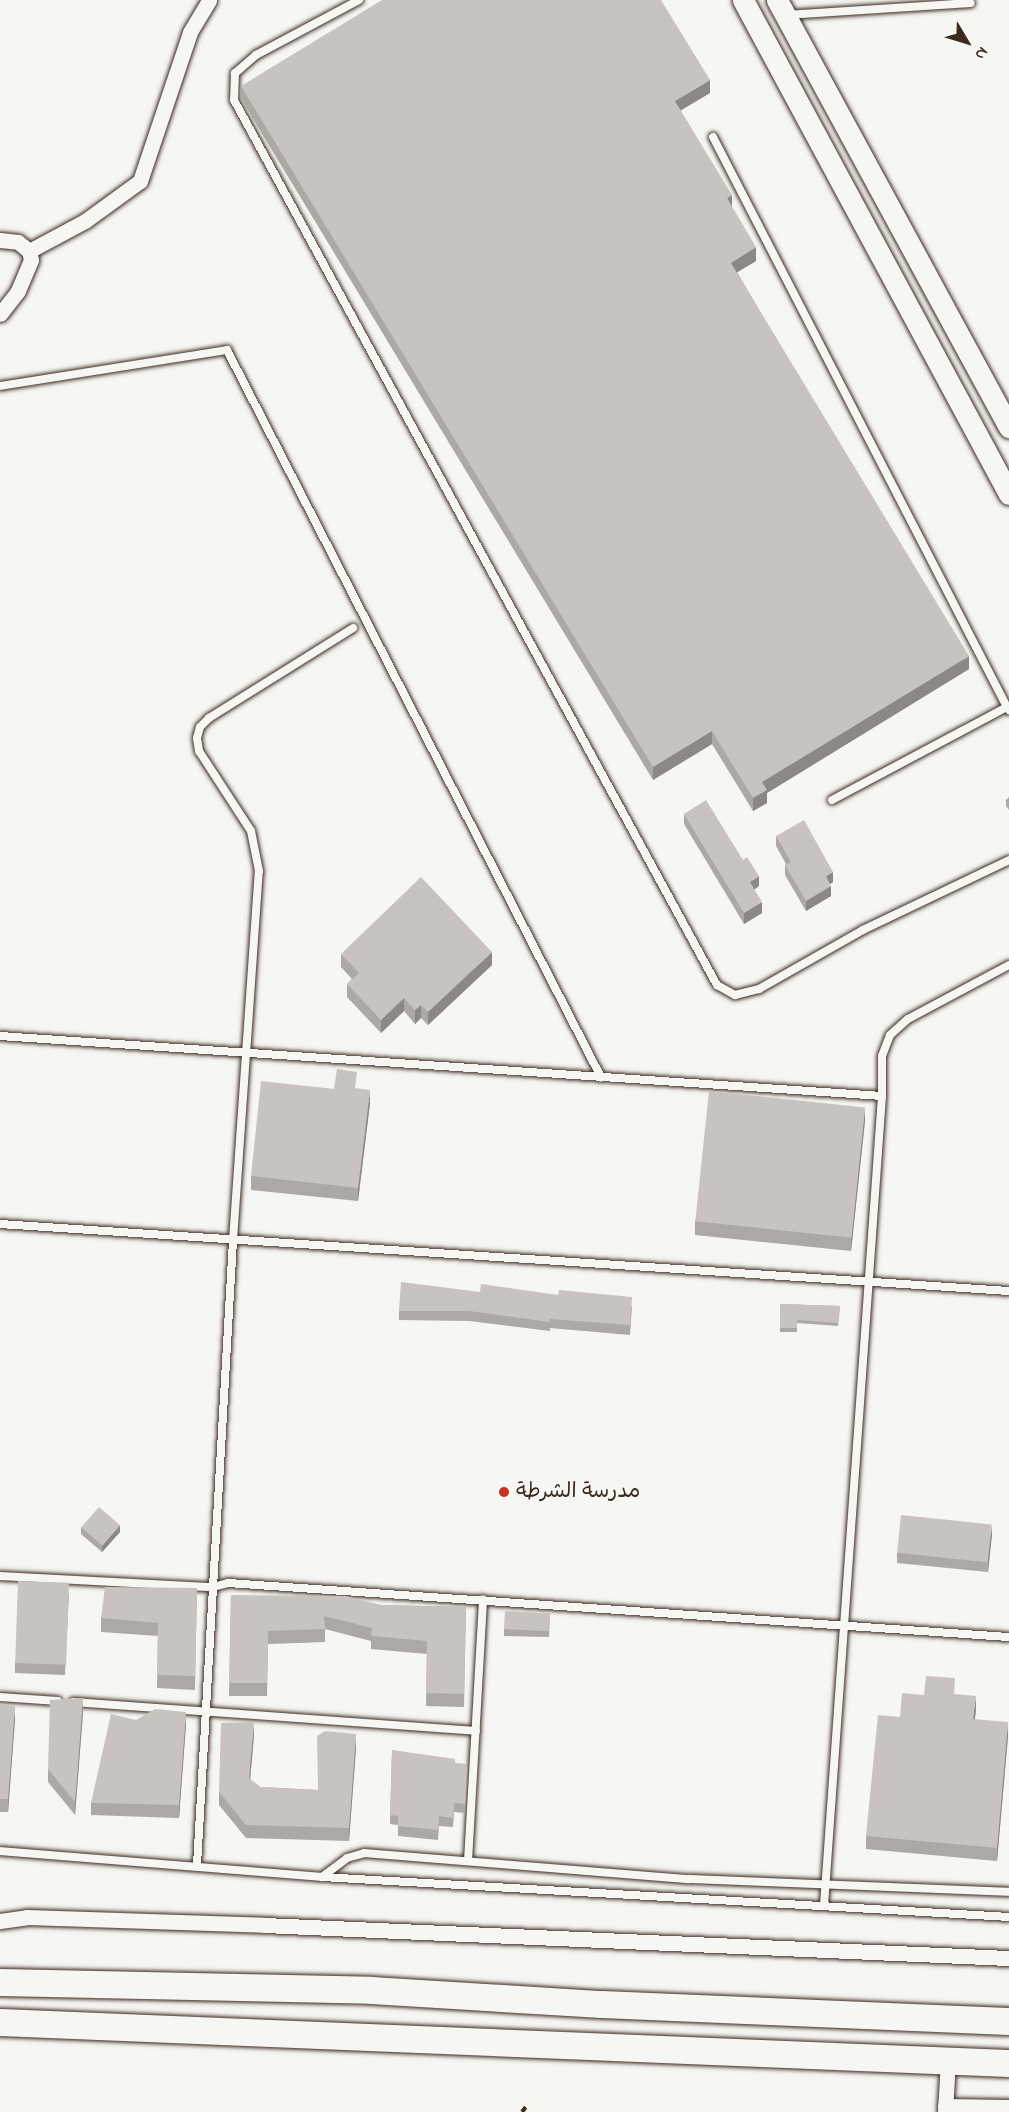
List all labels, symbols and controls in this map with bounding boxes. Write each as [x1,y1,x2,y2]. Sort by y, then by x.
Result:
north arrow [937,12,997,72]
text: N [968,41,994,65]
place label: مدرسة الشرطة [516,1479,640,1505]
marker: مدرسة الشرطة [497,1485,511,1499]

